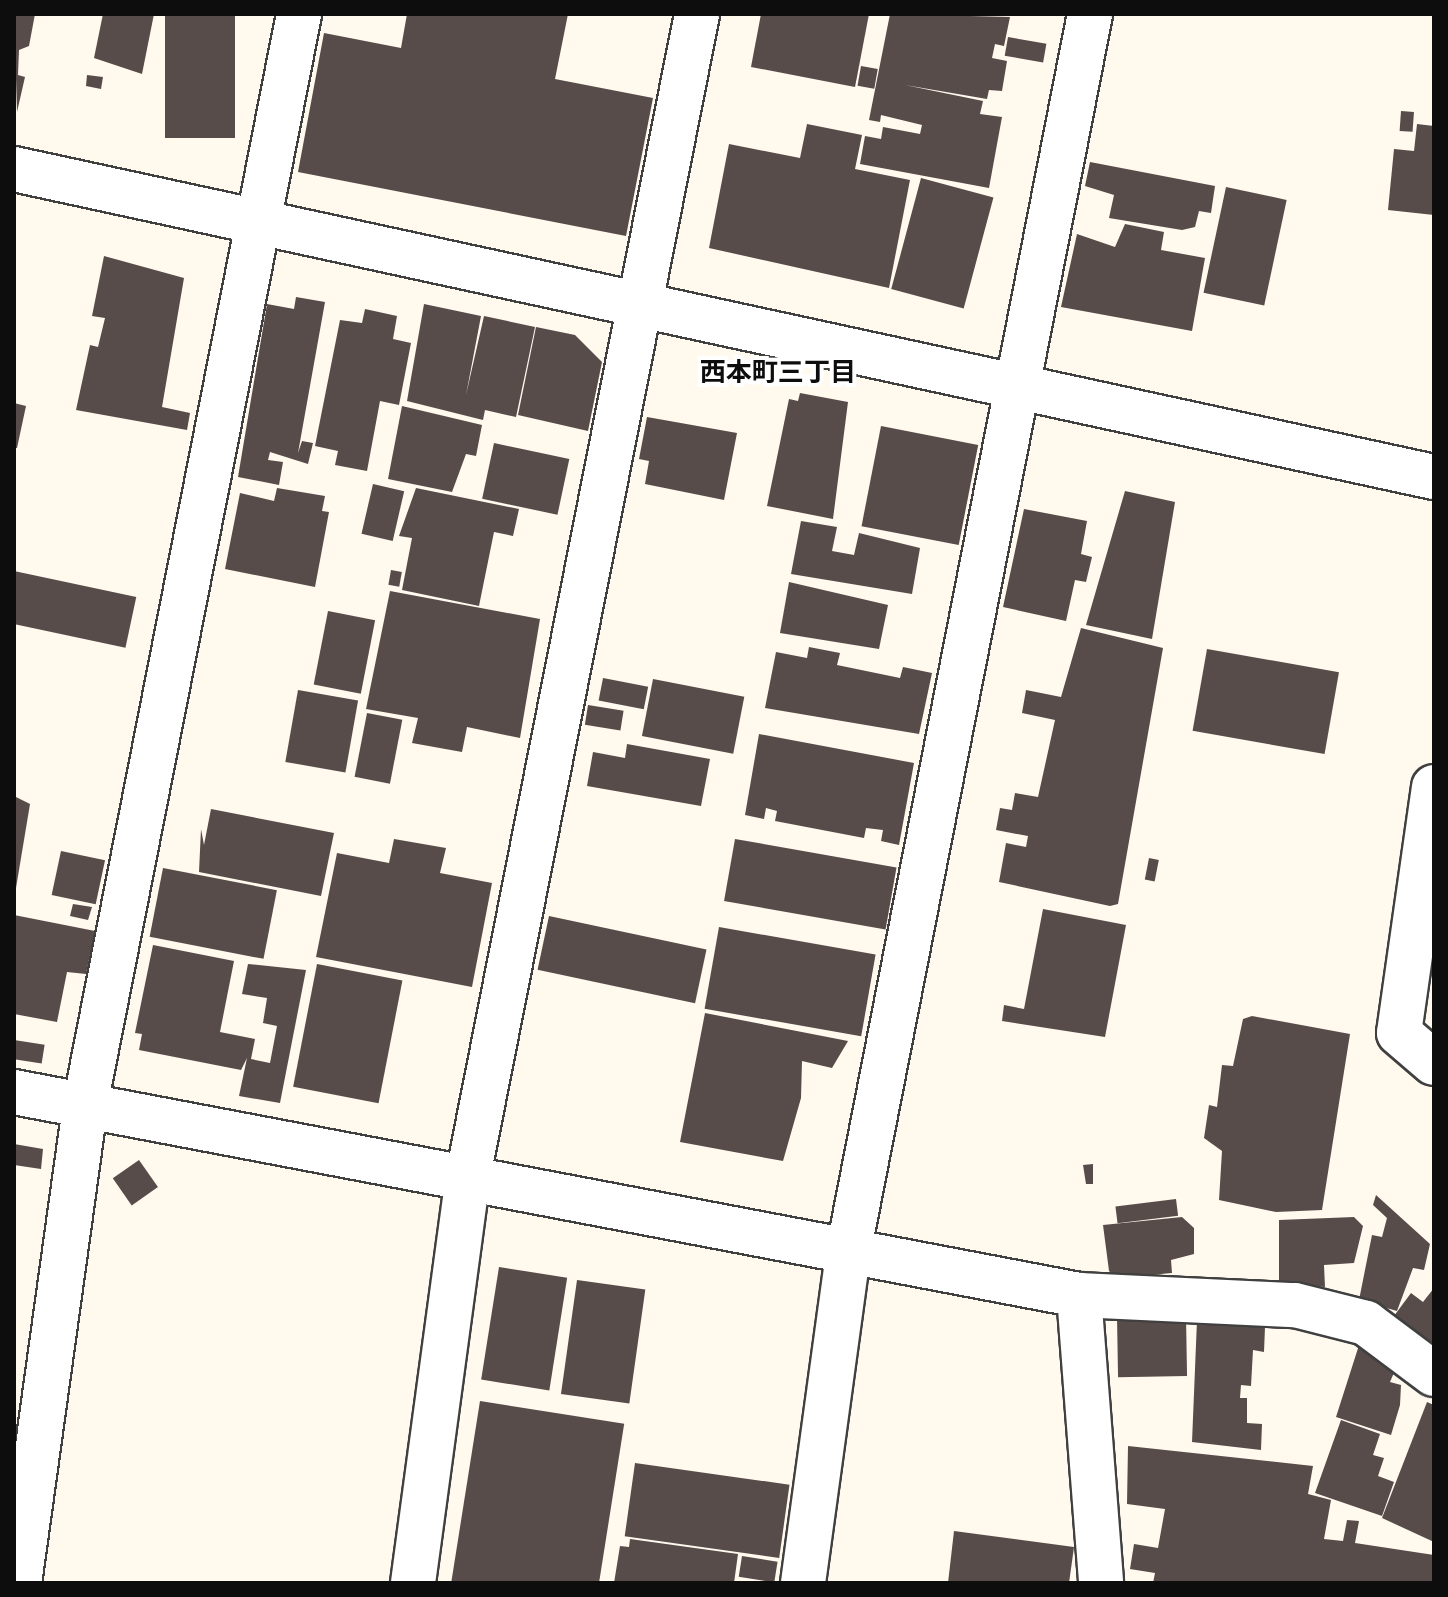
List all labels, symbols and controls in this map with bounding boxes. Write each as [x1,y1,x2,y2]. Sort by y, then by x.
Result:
district label: 西本町三丁目 [700,357,856,389]

